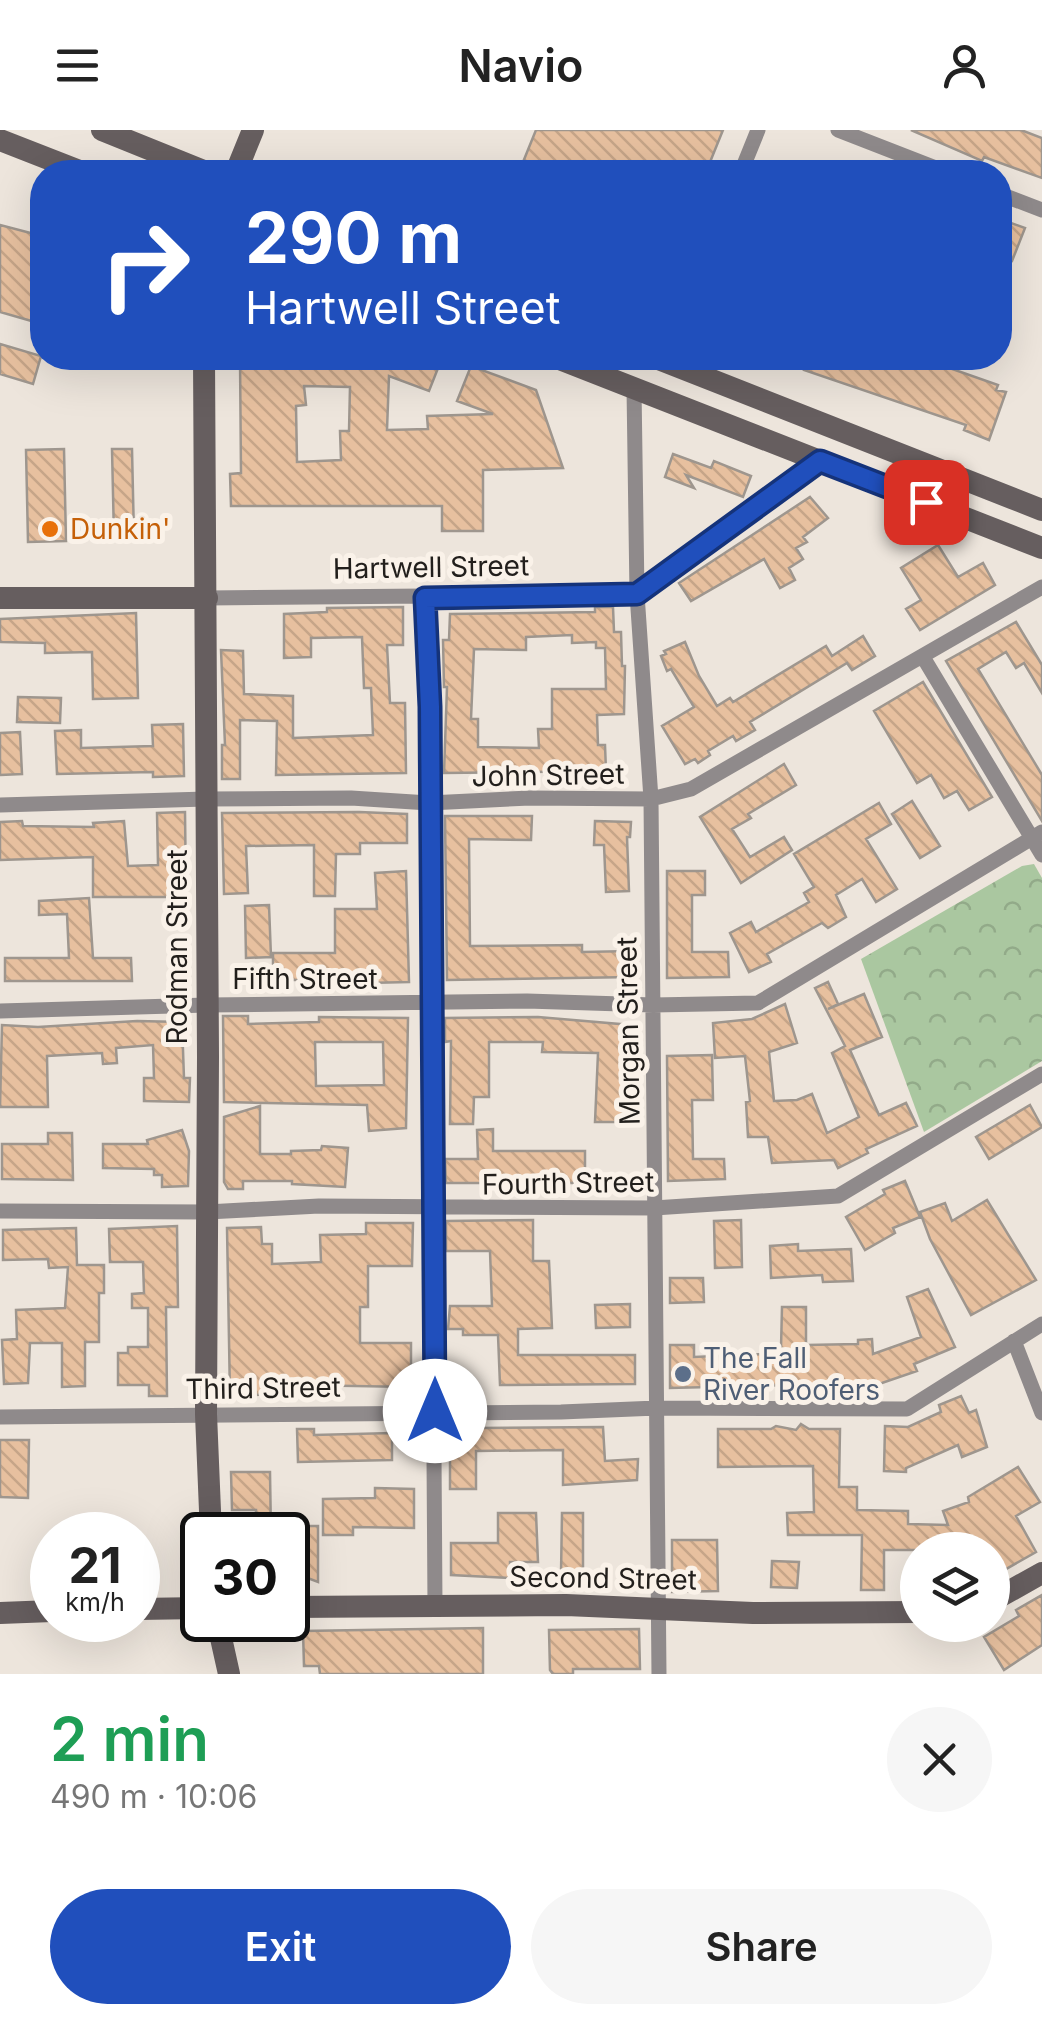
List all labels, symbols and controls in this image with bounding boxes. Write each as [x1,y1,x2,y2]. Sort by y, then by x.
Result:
icon: menu [50,38,105,93]
text: Navio [459,38,583,93]
icon: person [937,38,992,93]
text: 290 m [245,195,462,280]
icon: right [80,200,210,330]
text: Hartwell Street [245,280,560,335]
pin [884,460,969,545]
icon: arrive [899,475,954,530]
place label: Dunkin' [70,512,170,546]
marker: Dunkin' [39,518,61,540]
street label: Hartwell Street [333,548,529,586]
street label: John Street [471,757,625,793]
street label: Rodman Street [160,849,194,1045]
street label: Morgan Street [609,936,647,1126]
street label: Fifth Street [232,962,378,996]
street label: Fourth Street [482,1164,654,1202]
place label: The Fall River Roofers [703,1341,880,1407]
position arrow [383,1359,487,1463]
marker: The Fall River Roofers [672,1363,694,1385]
street label: Third Street [185,1370,341,1406]
speed limit sign: 30 [180,1512,310,1642]
map controls [900,1532,1010,1642]
button: layers [900,1532,1010,1642]
text: 21 [68,1535,122,1595]
street label: Second Street [509,1559,697,1597]
text: km/h [65,1587,125,1617]
text: 2 min [50,1703,209,1775]
button: close [887,1707,992,1812]
text: 490 m · 10:06 [50,1777,257,1816]
button: Exit [50,1889,511,2004]
button: Share [531,1889,992,2004]

